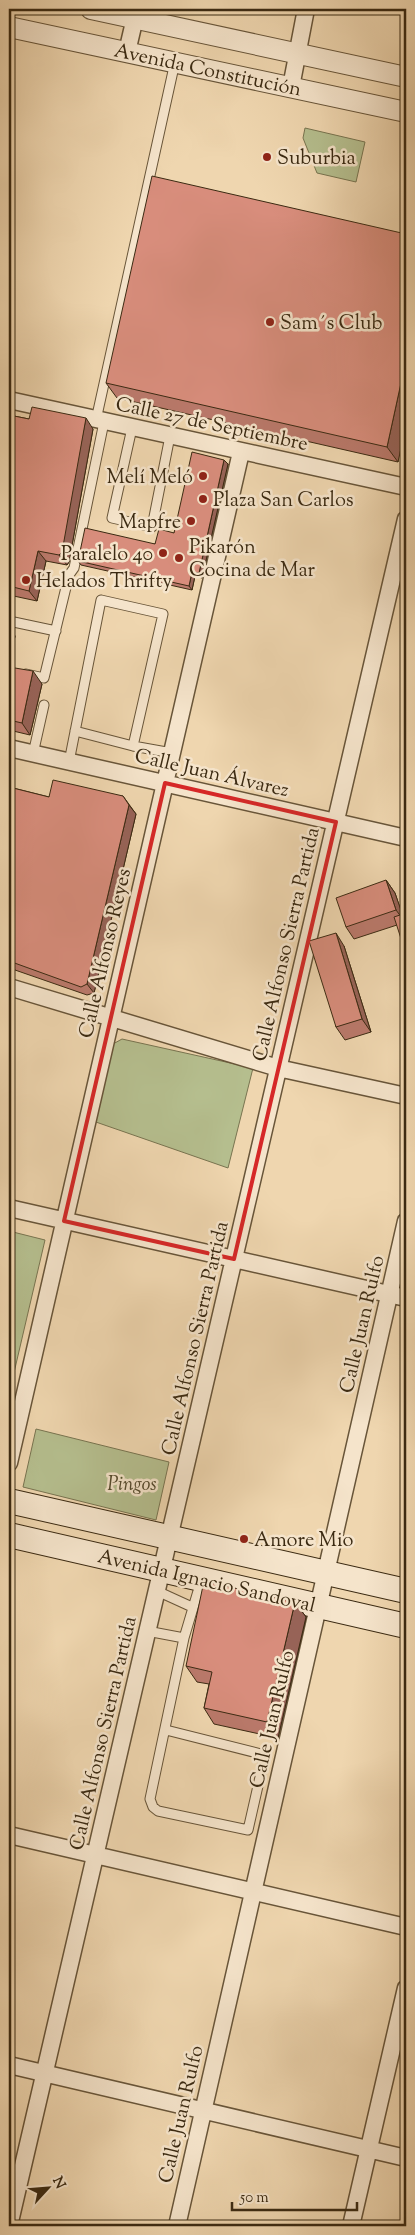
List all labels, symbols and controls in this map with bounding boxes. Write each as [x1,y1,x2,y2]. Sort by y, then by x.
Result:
street label: Avenida Constitución [111,37,304,106]
place label: Suburbia [277,145,356,174]
marker: Suburbia [261,151,273,163]
place label: Sam´s Club [280,310,382,339]
marker: Sam´s Club [264,316,276,328]
street label: Calle 27 de Septiembre [113,391,310,460]
place label: Melí Meló [107,464,193,493]
marker: Melí Meló [197,470,209,482]
place label: Plaza San Carlos [213,487,354,516]
marker: Plaza San Carlos [197,493,209,505]
place label: Mapfre [119,509,181,538]
marker: Mapfre [185,515,197,527]
place label: Pikarón Cocina de Mar [189,534,316,586]
place label: Paralelo 40 [61,541,153,570]
marker: Paralelo 40 [157,547,169,559]
marker: Pikarón Cocina de Mar [173,552,185,564]
place label: Helados Thrifty [36,568,172,597]
marker: Helados Thrifty [20,574,32,586]
street label: Calle Juan Álvarez [131,742,292,806]
street label: Calle Alfonso Sierra Partida [246,825,328,1064]
street label: Calle Alfonso Reyes [73,866,140,1041]
street label: Calle Alfonso Sierra Partida [155,1219,237,1458]
street label: Calle Juan Rulfo [333,1253,393,1396]
park label: Pingos [107,1471,157,1500]
place label: Amore Mio [254,1527,354,1556]
marker: Amore Mio [238,1533,250,1545]
street label: Avenida Ignacio Sandoval [95,1543,319,1622]
street label: Calle Alfonso Sierra Partida [63,1614,145,1853]
street label: Calle Juan Rulfo [243,1648,303,1791]
street label: Calle Juan Rulfo [152,2043,212,2186]
north arrow [22,2162,72,2212]
text: N [46,2174,69,2193]
scale bar [232,2180,358,2212]
text: 50 m [239,2188,269,2209]

